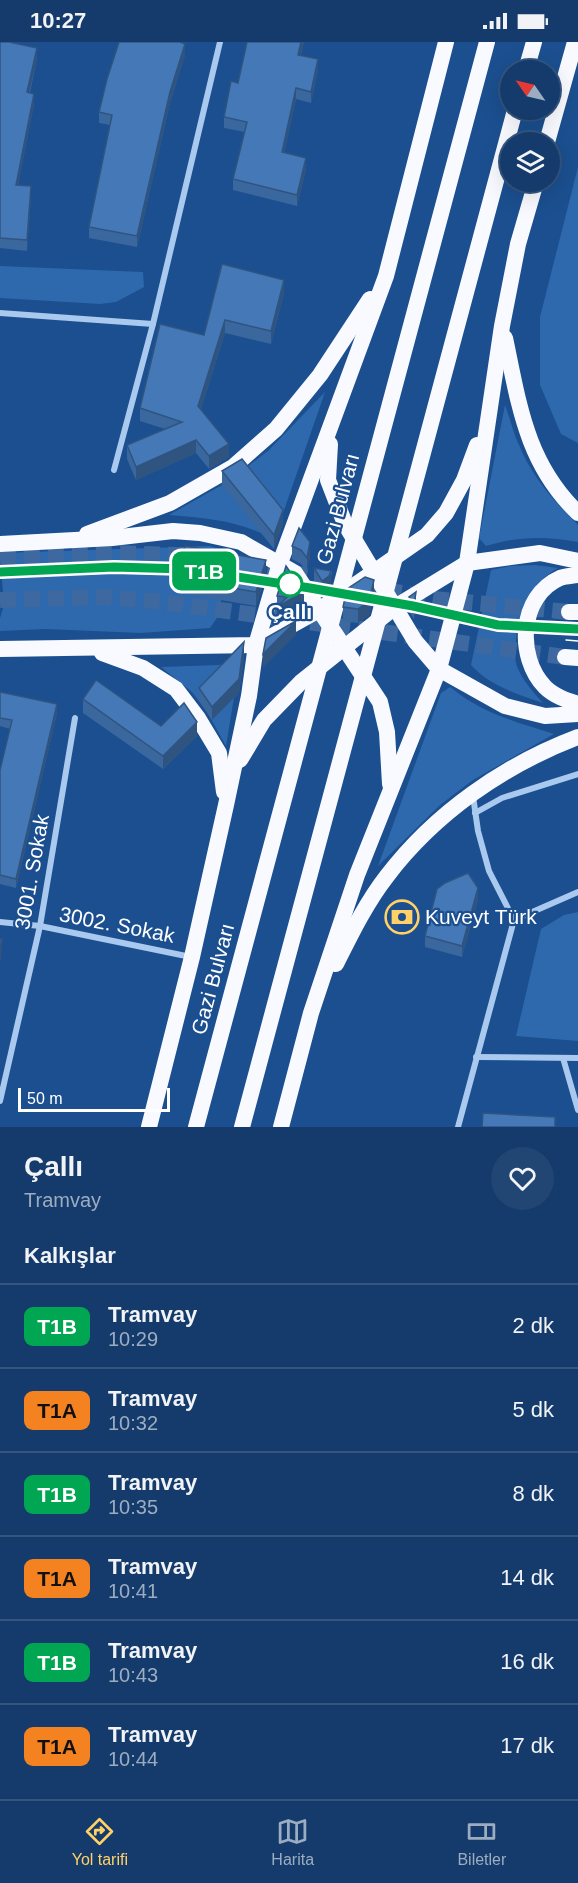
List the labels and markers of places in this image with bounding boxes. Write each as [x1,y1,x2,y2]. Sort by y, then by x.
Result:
marker: Çallı [277,571,303,597]
place label: Çallı [268,600,312,623]
bank icon: Kuveyt Türk [384,899,420,935]
place label: Kuveyt Türk [425,905,537,928]

